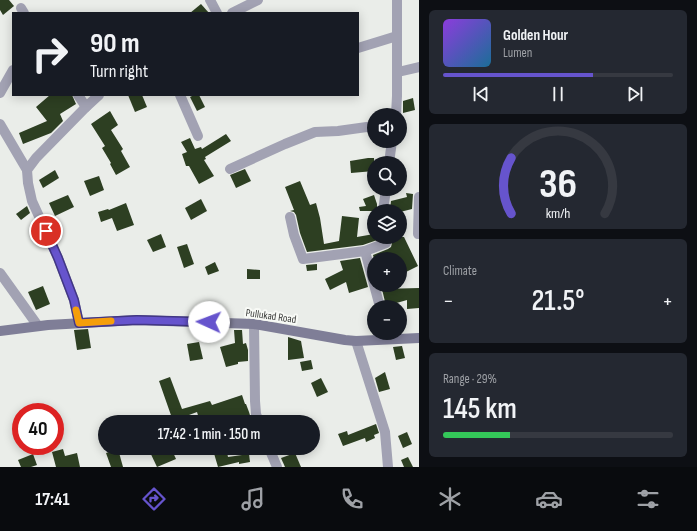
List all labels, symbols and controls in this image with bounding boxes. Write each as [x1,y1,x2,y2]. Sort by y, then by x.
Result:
text: Golden Hour [503,26,568,45]
text: 90 m [90,27,140,60]
icon: right [24,28,76,80]
text: Lumen [503,45,532,61]
text: Turn right [90,61,148,82]
icon: previous [470,83,492,105]
icon: pause [547,83,569,105]
icon: next [624,83,646,105]
map controls [367,108,407,340]
button: sound [367,108,407,148]
button: search [367,156,407,196]
text: 36 [539,160,577,209]
button: layers [367,204,407,244]
text: km/h [546,205,570,222]
pin [29,214,63,248]
icon: arrive [35,220,57,242]
button: + [367,252,407,292]
text: Climate [443,263,477,279]
text: 21.5° [531,283,585,319]
text: − [443,288,454,315]
text: + [662,288,673,315]
button: − [367,300,407,340]
position arrow [188,301,230,343]
street label: Pullukad Road [245,306,298,326]
text: Range · 29% [443,371,497,387]
text: 145 km [443,391,517,427]
speed limit sign: 40 [12,403,64,455]
text: 17:42 · 1 min · 150 m [158,425,260,444]
icon: directions [140,485,168,513]
icon: music [239,485,267,513]
icon: phone [338,485,366,513]
icon: climate [436,485,464,513]
icon: car [535,485,563,513]
icon: filters [634,485,662,513]
text: 17:41 [35,489,70,510]

